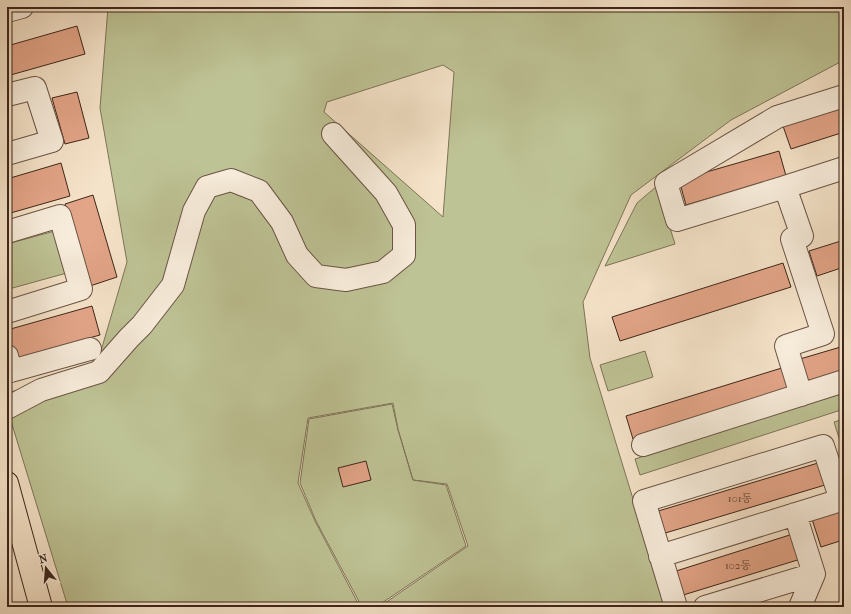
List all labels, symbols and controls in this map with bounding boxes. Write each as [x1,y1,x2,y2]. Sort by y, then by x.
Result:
house number: 101동 [728,492,753,505]
north arrow [26,548,66,588]
text: N [37,551,50,566]
house number: 102동 [725,559,751,572]

